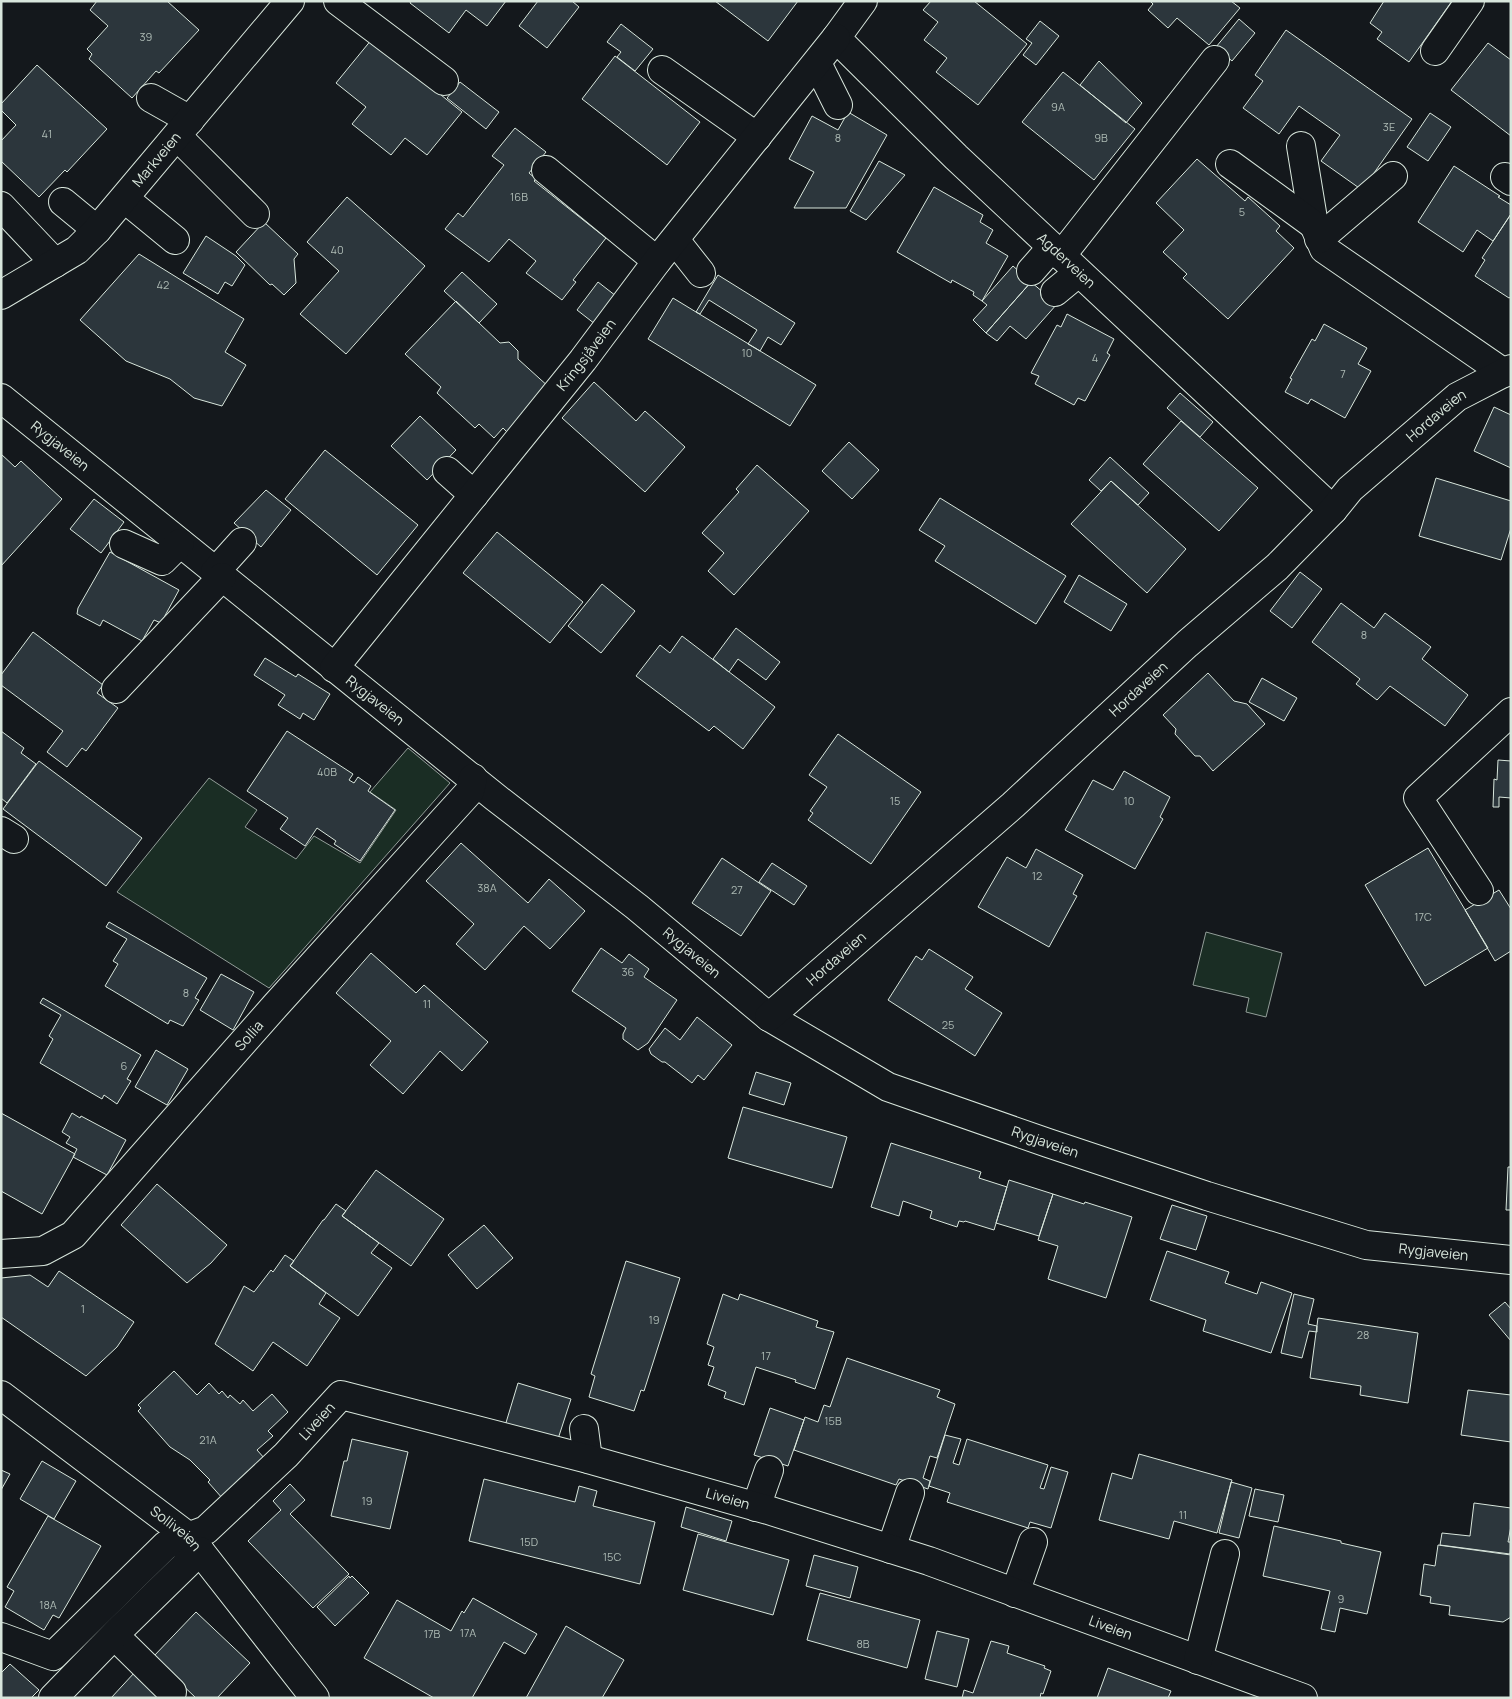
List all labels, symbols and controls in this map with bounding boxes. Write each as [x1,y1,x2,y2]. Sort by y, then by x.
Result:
house number: 39 [140,29,153,44]
house number: 9A [1051,99,1065,114]
house number: 3E [1383,119,1395,134]
house number: 41 [42,126,52,141]
street label: Markveien [128,128,185,190]
house number: 8 [835,130,841,145]
house number: 9B [1094,130,1108,145]
house number: 16B [510,189,528,204]
house number: 5 [1239,204,1245,219]
street label: Agderveien [1033,228,1100,292]
house number: 40 [330,242,344,257]
house number: 42 [157,277,169,292]
street label: Kringsjåveien [552,315,620,395]
house number: 10 [741,345,753,360]
house number: 4 [1092,350,1098,365]
house number: 7 [1340,366,1346,381]
street label: Hordaveien [1402,384,1469,446]
street label: Rygjaveien [27,416,94,475]
house number: 8 [1361,627,1367,642]
street label: Hordaveien [1105,657,1171,720]
street label: Rygjaveien [342,670,409,729]
house number: 40B [317,764,337,779]
house number: 15 [890,793,900,808]
house number: 10 [1123,793,1135,808]
house number: 12 [1032,868,1042,883]
house number: 38A [477,880,497,895]
house number: 27 [731,882,743,897]
house number: 17C [1414,909,1432,924]
street label: Rygjaveien [659,923,725,982]
street label: Hordaveien [802,927,870,989]
house number: 36 [622,964,635,979]
house number: 8 [183,985,189,1000]
house number: 11 [423,996,431,1011]
street label: Sollia [230,1016,267,1055]
house number: 25 [942,1017,954,1032]
house number: 6 [121,1058,128,1073]
street label: Rygjaveien [1009,1121,1081,1162]
street label: Rygjaveien [1398,1238,1469,1265]
house number: 1 [81,1301,85,1316]
house number: 19 [648,1312,660,1327]
house number: 28 [1357,1327,1369,1342]
house number: 17 [761,1348,771,1363]
street label: Liveien [294,1398,339,1444]
house number: 15B [824,1413,842,1428]
house number: 21A [199,1432,217,1447]
street label: Liveien [704,1483,752,1513]
house number: 19 [361,1493,373,1508]
street label: Solliveien [147,1501,206,1554]
house number: 11 [1179,1507,1187,1522]
house number: 15D [520,1534,538,1549]
house number: 15C [603,1549,621,1564]
house number: 9 [1338,1591,1345,1606]
house number: 18A [39,1597,57,1612]
street label: Liveien [1086,1610,1135,1644]
house number: 17A [460,1625,476,1640]
house number: 17B [424,1626,441,1641]
house number: 8B [856,1636,870,1651]

